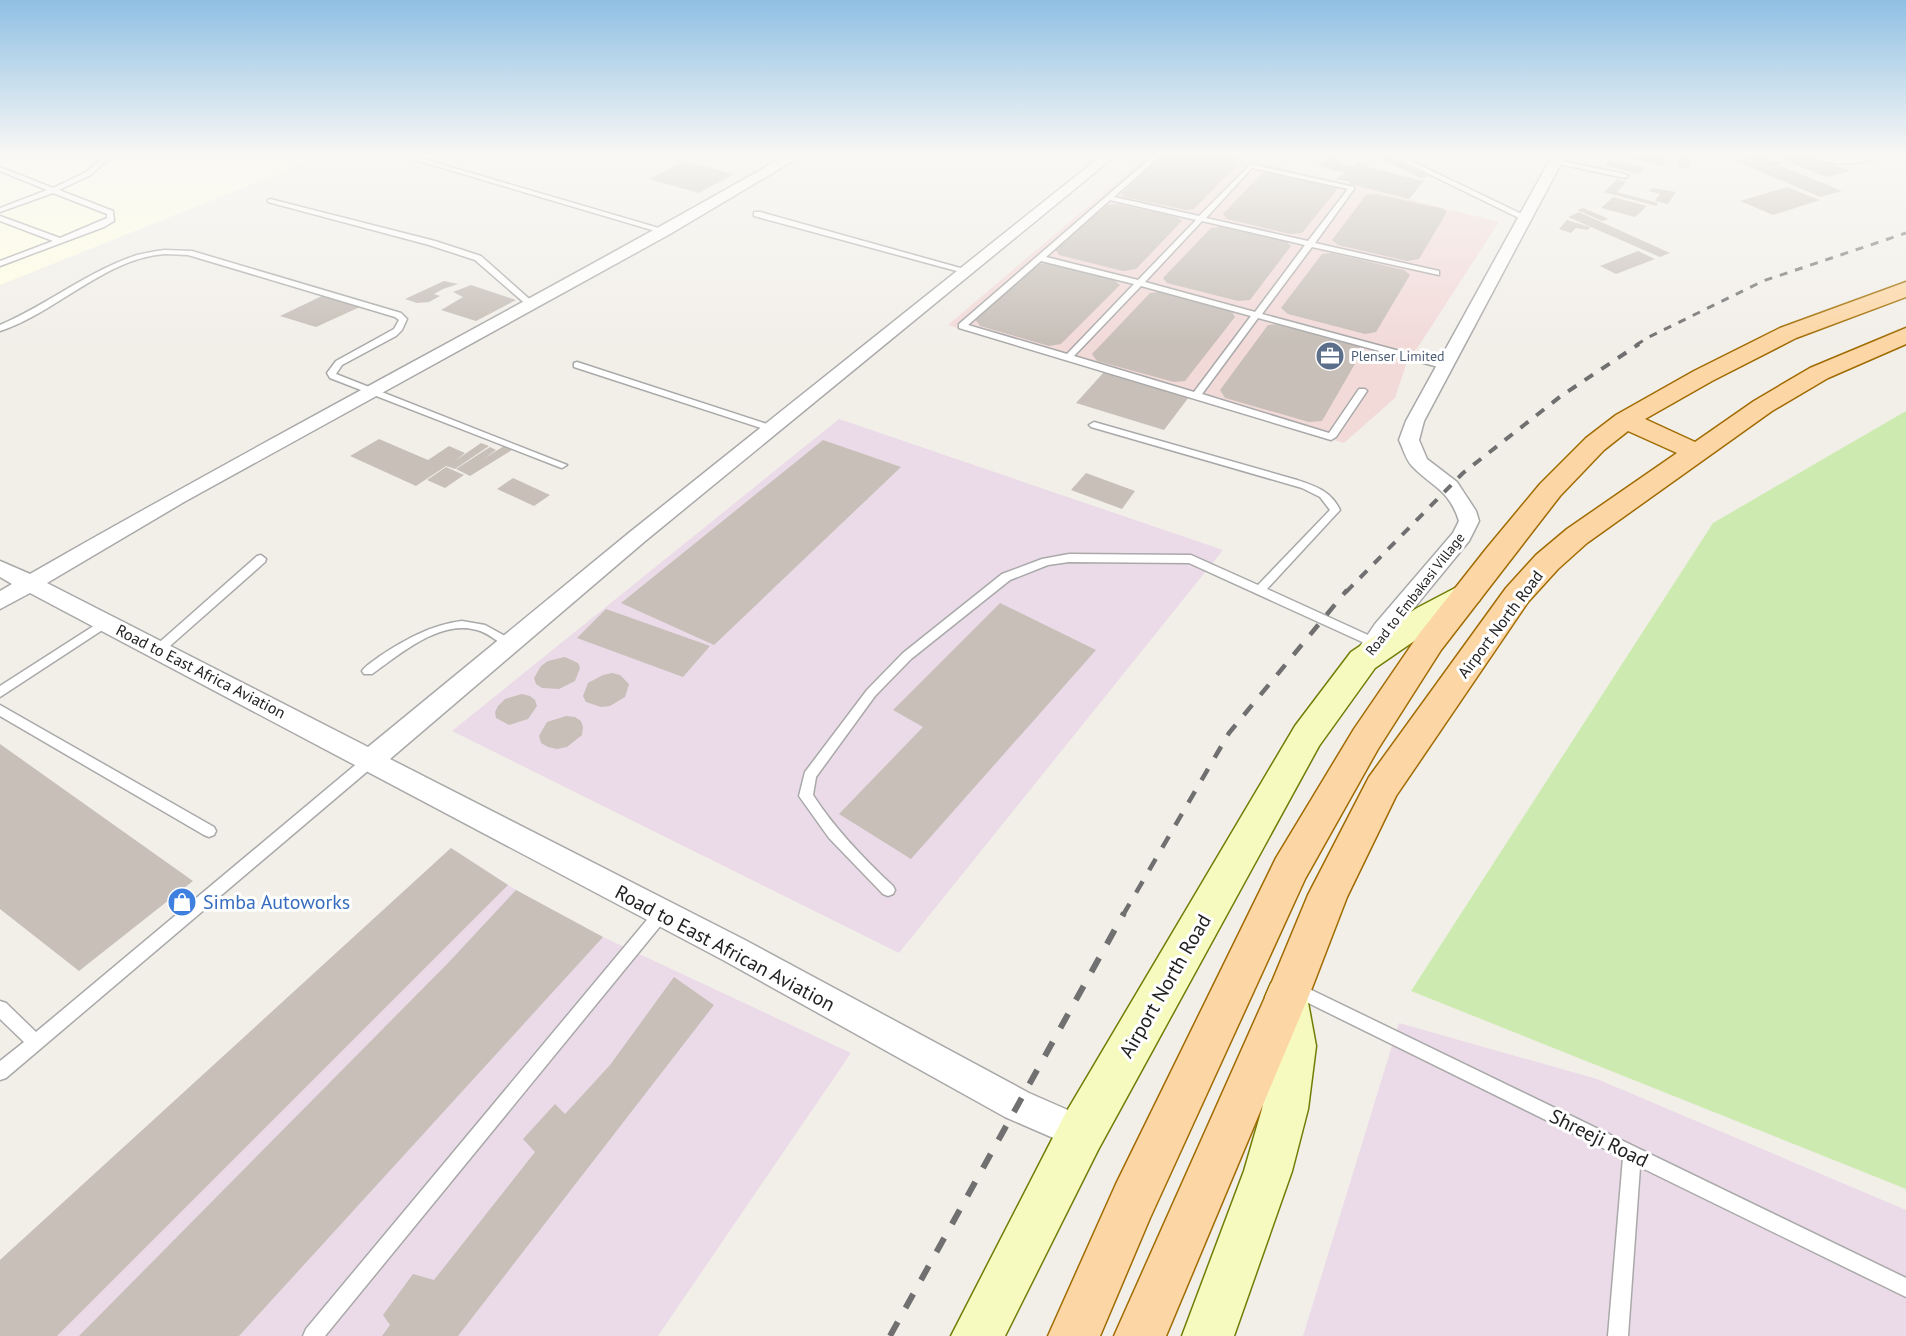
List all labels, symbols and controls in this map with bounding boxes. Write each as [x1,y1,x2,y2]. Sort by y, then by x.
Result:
office icon: Plenser Limited [1314,340,1346,372]
place label: Plenser Limited [1351,347,1445,365]
street label: Road to Embakasi Village [1362,529,1468,659]
street label: Airport North Road [1453,566,1547,682]
street label: Road to East Africa Aviation [113,620,289,722]
street label: Road to East African Aviation [611,879,839,1017]
shop icon: Simba Autoworks [166,886,198,918]
place label: Simba Autoworks [203,889,350,915]
street label: Airport North Road [1113,909,1217,1063]
street label: Shreeji Road [1545,1103,1653,1173]

